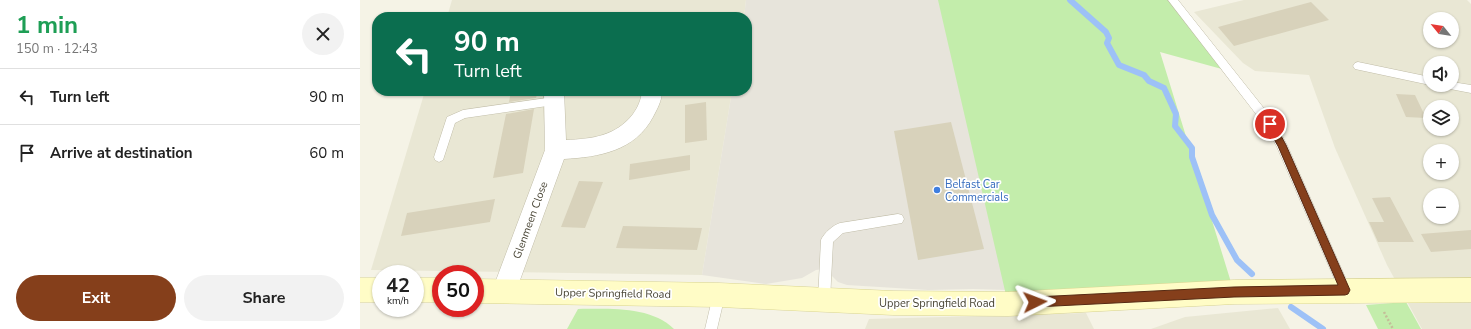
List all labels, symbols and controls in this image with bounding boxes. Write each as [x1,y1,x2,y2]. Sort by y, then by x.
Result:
text: 1 min [16,9,78,41]
north arrow [1423,12,1459,48]
map controls [1423,12,1459,224]
button: close [302,13,344,55]
text: 90 m [454,23,520,61]
icon: left [388,28,440,80]
text: 150 m · 12:43 [16,40,98,58]
button: sound [1423,56,1459,92]
text: Turn left [454,59,522,83]
icon: left [16,86,38,108]
text: Turn left [50,87,109,107]
text: 90 m [309,87,344,107]
button: layers [1423,100,1459,136]
pin [1253,107,1287,141]
icon: arrive [1259,113,1281,135]
icon: arrive [16,142,38,164]
text: Arrive at destination [50,143,193,163]
text: 60 m [309,143,344,163]
button: + [1423,144,1459,180]
place label: Belfast Car Commercials [945,177,1009,205]
street label: Glenmeen Close [510,179,551,261]
marker: Belfast Car Commercials [932,185,942,195]
button: − [1423,188,1459,224]
speed limit sign: 50 [432,265,484,317]
text: 42 [386,272,410,299]
button: Exit [16,275,176,321]
button: Share [184,275,344,321]
position arrow [1014,281,1056,323]
street label: Upper Springfield Road [555,285,671,302]
text: km/h [387,294,409,308]
street label: Upper Springfield Road [879,296,995,311]

